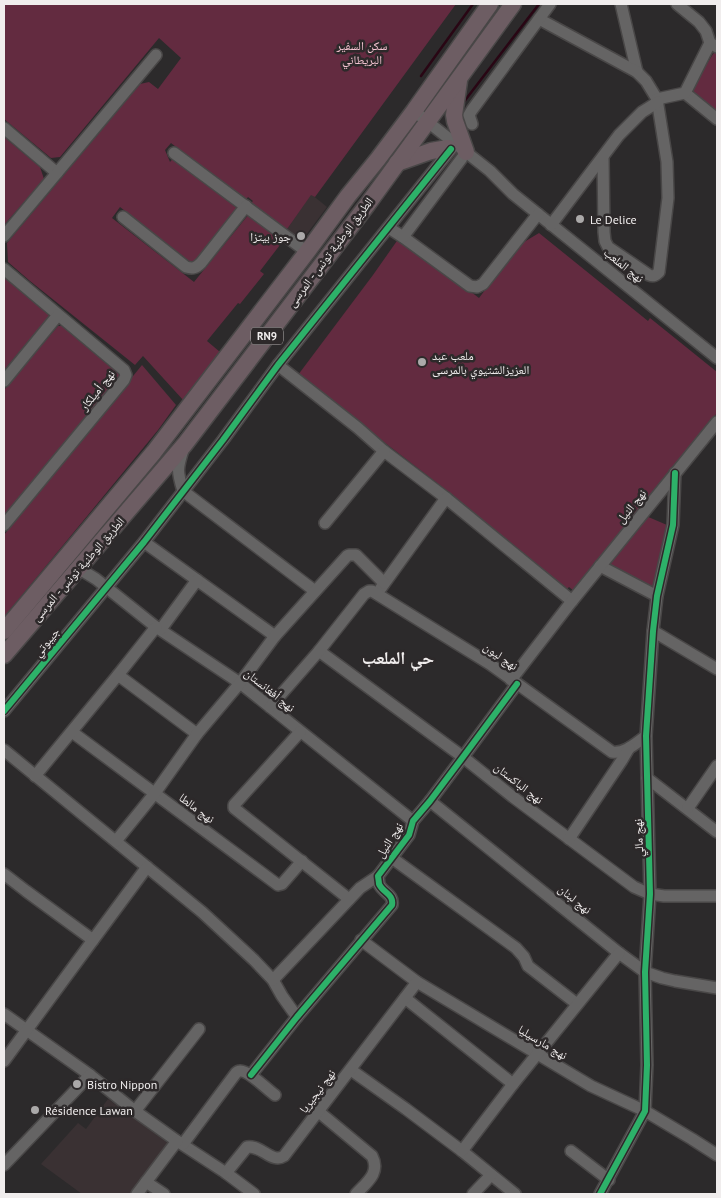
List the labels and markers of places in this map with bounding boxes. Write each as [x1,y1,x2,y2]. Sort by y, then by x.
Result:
place label: Le Delice [590,212,637,227]
marker: Le Delice [574,213,586,225]
place label: جوز بيتزا [250,229,291,244]
marker: جوز بيتزا [295,230,307,242]
place label: ملعب عبد العزيزالشتيوي بالمرسى [432,348,529,380]
marker: ملعب عبد العزيزالشتيوي بالمرسى [416,356,428,368]
place label: Bistro Nippon [87,1077,157,1092]
marker: Bistro Nippon [71,1078,83,1090]
place label: Résidence Lawan [45,1103,133,1118]
marker: Résidence Lawan [29,1104,41,1116]

